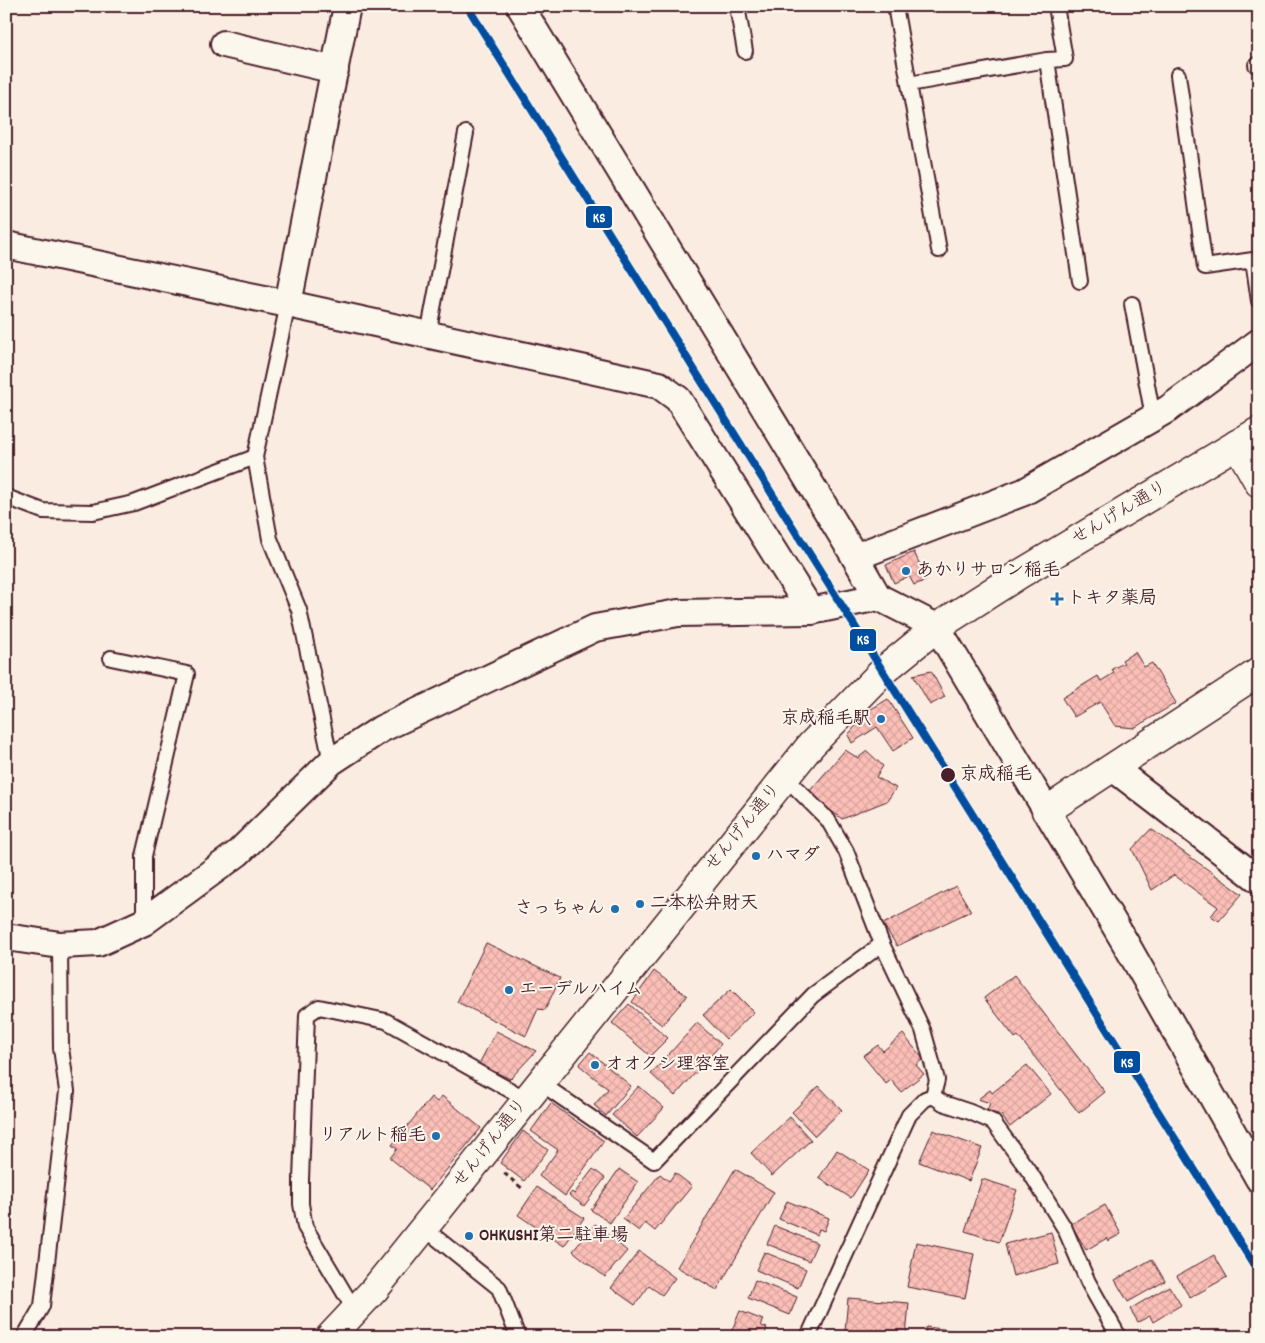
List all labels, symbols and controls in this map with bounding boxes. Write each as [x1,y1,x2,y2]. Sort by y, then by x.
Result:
line badge: KS [585,205,613,229]
text: KS [593,209,605,229]
street label: せんげん通り [1067,475,1173,553]
place label: あかりサロン稲毛 [916,559,1060,584]
marker: あかりサロン稲毛 [900,565,912,577]
place label: トキタ薬局 [1067,587,1157,612]
marker: トキタ薬局 [1051,593,1063,605]
line badge: KS [849,628,877,652]
text: KS [857,631,869,651]
place label: 京成稲毛駅 [781,707,871,732]
marker: 京成稲毛駅 [875,713,887,725]
place label: 京成稲毛 [960,763,1032,788]
marker: 京成稲毛 [939,766,957,784]
street label: せんげん通り [700,778,788,878]
place label: ハマダ [766,844,820,869]
marker: ハマダ [750,850,762,862]
place label: 二本松弁財天 [650,892,758,917]
place label: さっちゃん [515,897,605,922]
marker: 二本松弁財天 [634,898,646,910]
marker: さっちゃん [609,903,621,915]
place label: エーデルハイム [519,978,643,1003]
marker: エーデルハイム [503,984,515,996]
line badge: KS [1113,1050,1141,1074]
place label: オオクシ理容室 [605,1053,730,1078]
text: KS [1121,1054,1133,1074]
marker: オオクシ理容室 [589,1059,601,1071]
street label: せんげん通り [448,1094,534,1194]
place label: リアルト稲毛 [319,1124,426,1149]
marker: リアルト稲毛 [430,1130,442,1142]
place label: OHKUSHI第二駐車場 [479,1224,628,1249]
marker: OHKUSHI第二駐車場 [463,1230,475,1242]

